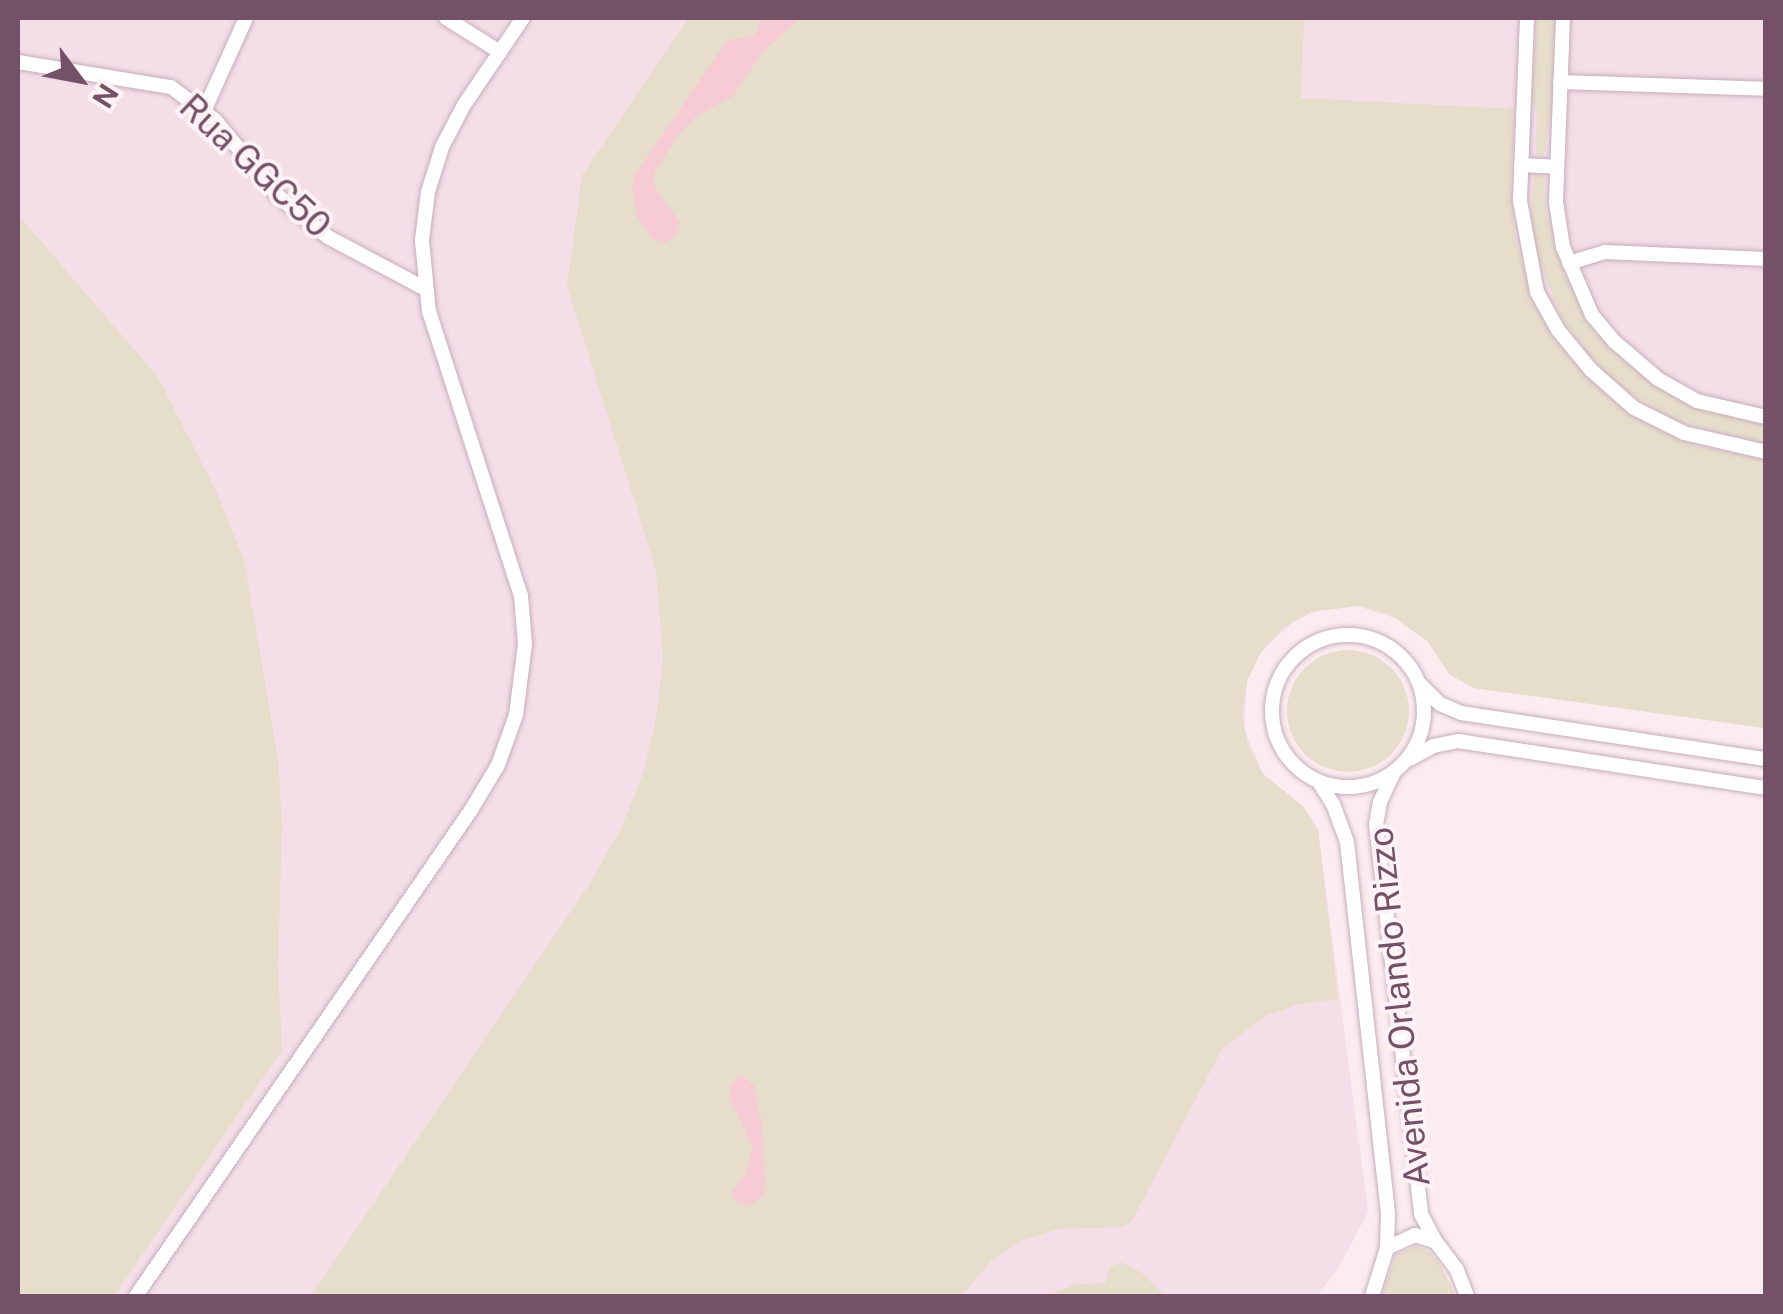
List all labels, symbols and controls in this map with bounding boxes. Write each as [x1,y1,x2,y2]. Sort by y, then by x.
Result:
north arrow [30,30,130,130]
text: N [86,78,126,114]
street label: Rua GGC50 [171,86,339,246]
street label: Avenida Orlando Rizzo [1359,825,1439,1189]

